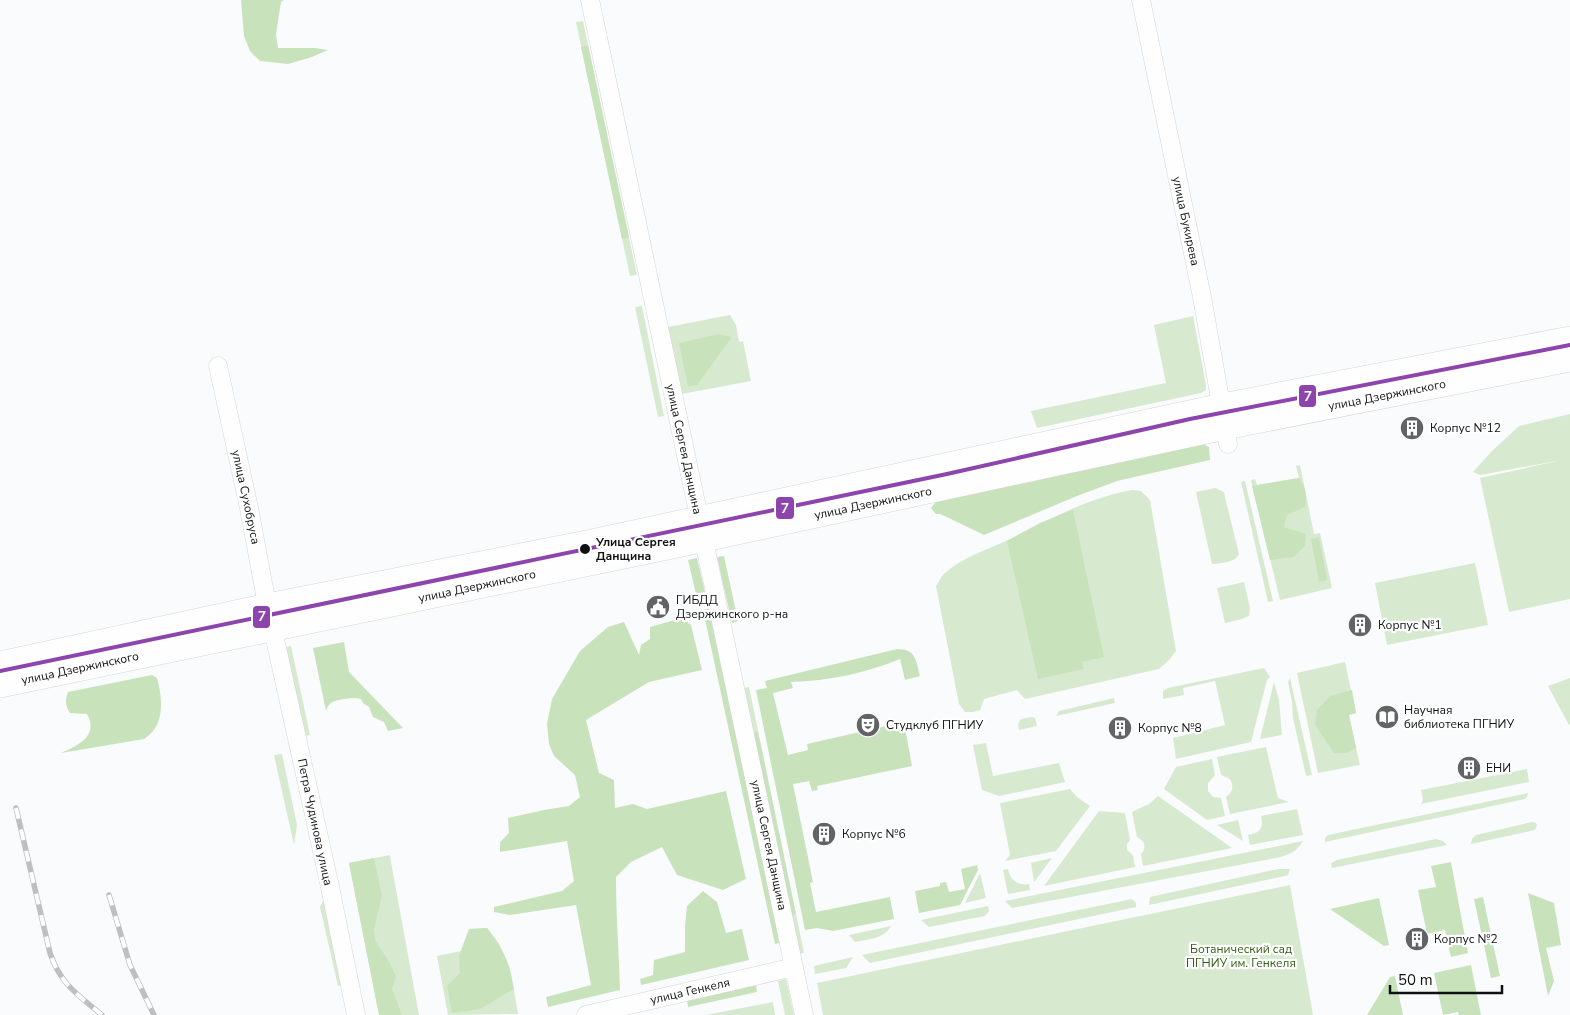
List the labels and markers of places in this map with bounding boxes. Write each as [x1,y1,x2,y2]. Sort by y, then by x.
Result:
building icon: Корпус №12 [1399,415,1425,441]
place label: Корпус №12 [1430,420,1501,436]
place label: Улица Сергея Данщина [595,534,676,564]
marker: Улица Сергея Данщина [578,542,592,556]
place label: ГИБДД Дзержинского р-на [676,592,788,622]
public building icon: ГИБДД Дзержинского р-на [645,594,671,620]
building icon: Корпус №1 [1347,612,1373,638]
place label: Корпус №1 [1378,617,1442,633]
place label: Научная библиотека ПГНИУ [1404,702,1514,732]
library icon: Научная библиотека ПГНИУ [1374,704,1400,730]
theatre icon: Студклуб ПГНИУ [855,712,881,738]
building icon: Корпус №8 [1107,715,1133,741]
place label: Студклуб ПГНИУ [886,717,984,733]
place label: Корпус №8 [1138,720,1202,736]
building icon: ЕНИ [1456,755,1482,781]
place label: ЕНИ [1486,760,1511,776]
building icon: Корпус №6 [811,821,837,847]
place label: Корпус №6 [842,826,906,842]
building icon: Корпус №2 [1404,926,1430,952]
place label: Корпус №2 [1434,931,1498,947]

